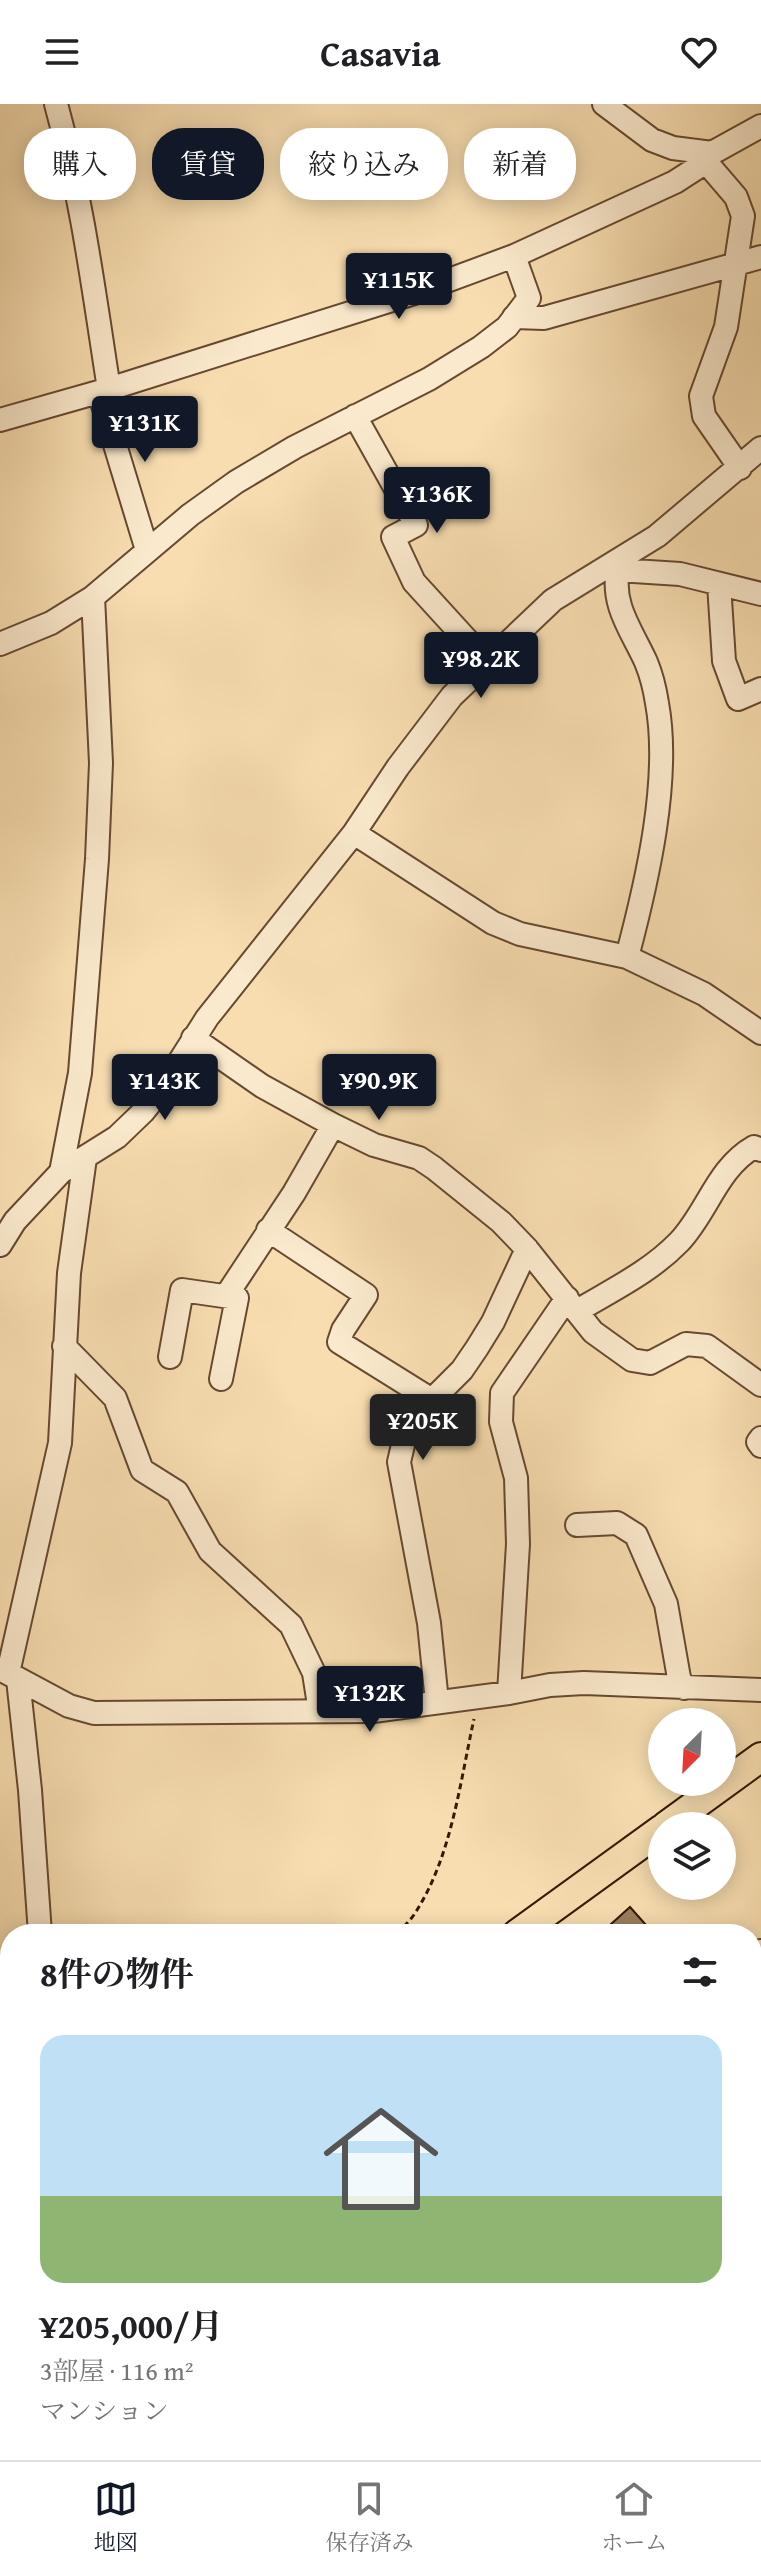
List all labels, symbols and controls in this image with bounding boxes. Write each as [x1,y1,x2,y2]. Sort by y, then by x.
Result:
text: Casavia [320,26,441,79]
icon: menu [40,30,84,74]
icon: heart [677,30,721,74]
chip: 購入 [24,128,136,200]
chip: 賃貸 [152,128,264,200]
chip: 絞り込み [280,128,448,200]
chip: 新着 [464,128,576,200]
pin: ¥115K [343,253,455,321]
text: ¥115K [364,259,434,298]
pin: ¥131K [89,396,201,464]
text: ¥131K [110,402,180,441]
pin: ¥136K [381,467,493,535]
text: ¥136K [402,473,472,512]
pin: ¥98.2K [416,632,546,700]
text: ¥98.2K [442,638,520,677]
pin: ¥143K [109,1054,221,1122]
pin: ¥90.9K [314,1054,444,1122]
text: ¥143K [130,1060,200,1099]
text: ¥90.9K [340,1060,418,1099]
pin: ¥205K [367,1394,479,1462]
text: ¥205K [388,1400,458,1439]
pin: ¥132K [314,1666,426,1734]
text: ¥132K [335,1672,405,1711]
north arrow [648,1708,736,1796]
map controls [648,1708,736,1900]
button: layers [648,1812,736,1900]
text: 8件の物件 [40,1949,194,1998]
icon: filters [678,1950,722,1994]
icon: home [309,2087,453,2231]
text: ¥205,000/月 [40,2301,223,2350]
text: 3部屋 · 116 m² [40,2351,194,2390]
text: マンション [40,2391,169,2430]
tab: 地図 [94,2477,138,2558]
tab: 保存済み [325,2477,413,2558]
tab: ホーム [601,2477,667,2558]

